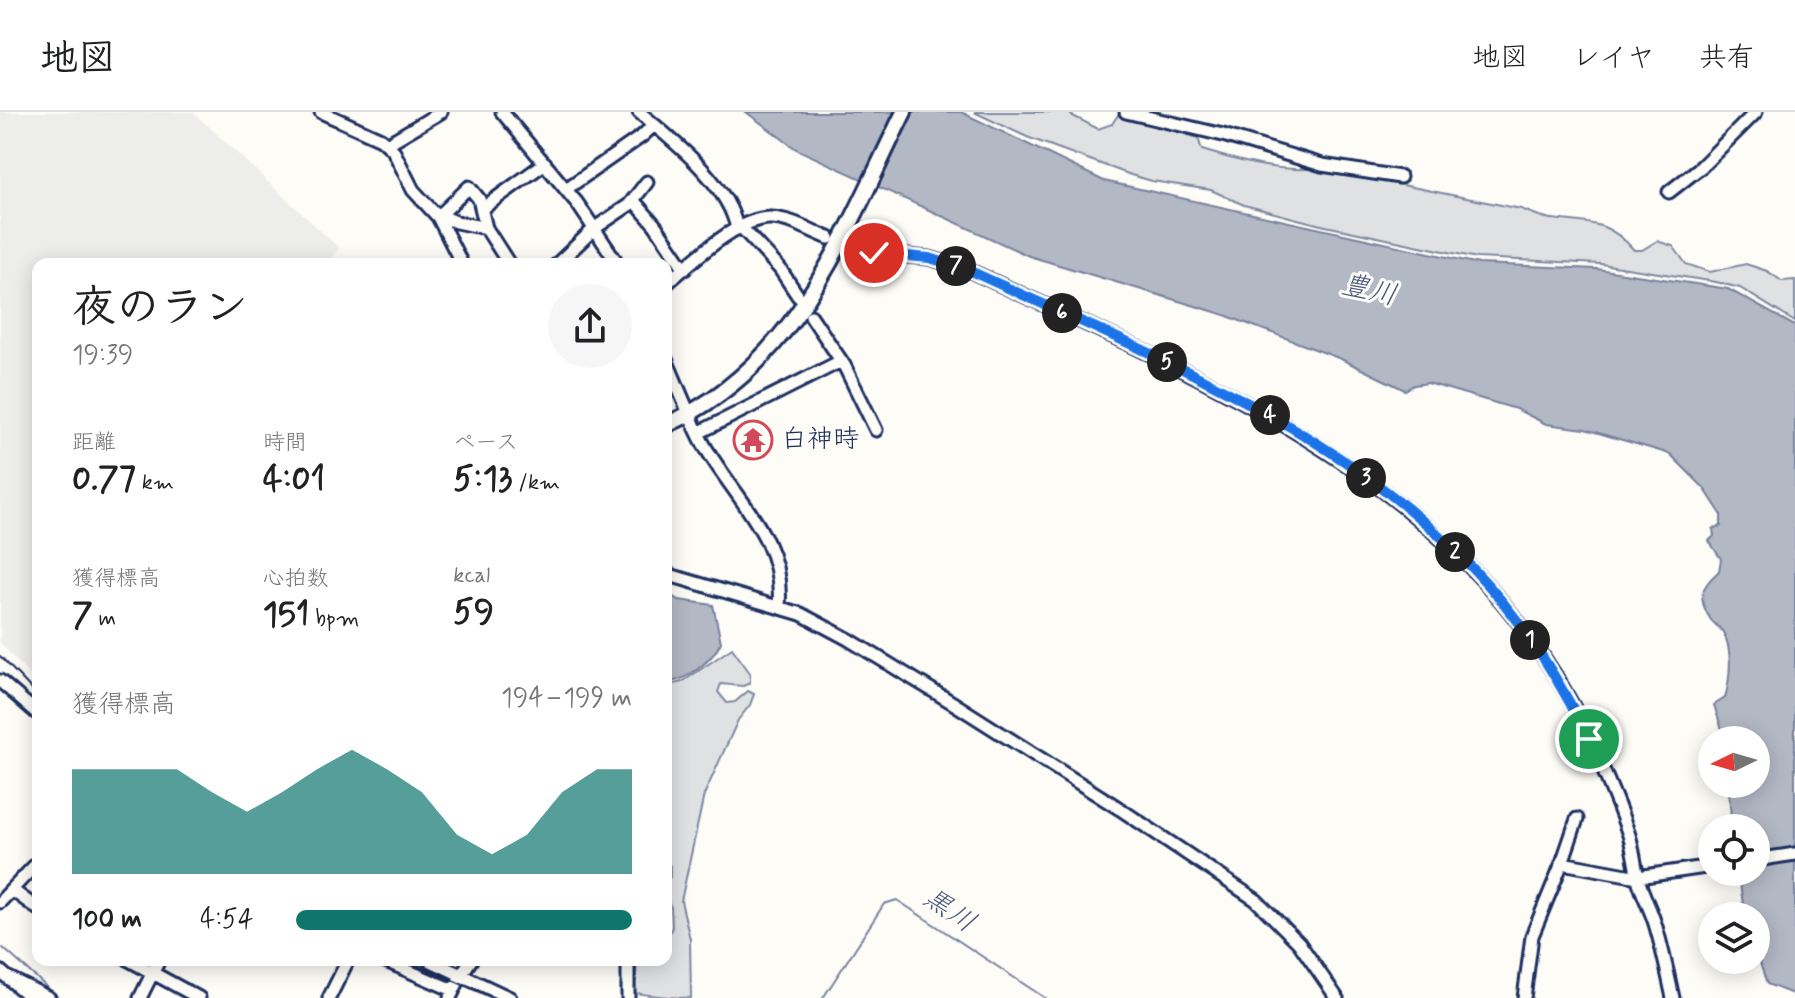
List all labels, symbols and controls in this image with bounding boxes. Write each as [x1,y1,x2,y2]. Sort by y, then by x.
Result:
text: 地図 [40,35,116,84]
text: 地図 [1472,40,1528,77]
text: レイヤ [1572,40,1655,77]
text: 共有 [1699,40,1755,77]
pin [840,219,908,287]
icon: check [852,231,896,275]
pin: 7 [936,246,976,286]
text: 7 [949,252,963,280]
water label: 豊川 [1338,267,1400,315]
text: 夜のラン [72,280,248,338]
button: share [548,284,632,368]
pin: 6 [1042,293,1082,333]
text: 6 [1056,299,1068,327]
text: 19:39 [72,339,133,373]
pin: 5 [1147,342,1187,382]
text: 5 [1160,348,1174,376]
pin: 4 [1250,395,1290,435]
text: 4 [1264,401,1276,429]
temple icon: 白神時 [732,419,774,461]
place label: 白神時 [781,423,859,457]
text: 距離 [72,429,116,457]
text: 時間 [263,429,307,457]
text: ペース [453,429,518,457]
text: 0.77 [72,457,136,502]
text: 4:01 [263,457,325,502]
text: 5:13 [453,457,512,502]
pin: 3 [1346,458,1386,498]
text: 3 [1361,464,1371,492]
text: km [136,469,174,497]
text: /km [512,469,560,497]
pin: 2 [1435,532,1475,572]
text: 2 [1450,538,1460,566]
text: kcal [453,562,490,590]
text: 獲得標高 [72,565,160,593]
text: 心拍数 [263,565,329,593]
text: 59 [453,590,494,635]
text: 7 [72,593,93,638]
text: 151 [263,593,309,638]
text: m [93,605,116,633]
text: bpm [309,605,359,633]
pin: 1 [1510,620,1550,660]
text: 1 [1525,626,1535,654]
text: 194–199 m [501,682,632,716]
text: 獲得標高 [72,688,176,722]
pin [1555,705,1623,773]
icon: arrive [1567,717,1611,761]
north arrow [1698,726,1770,798]
map controls [1698,726,1770,974]
button: locate [1698,814,1770,886]
water label: 黒川 [915,880,983,942]
button: layers [1698,902,1770,974]
text: 100 m [72,903,142,937]
text: 4:54 [200,903,253,937]

